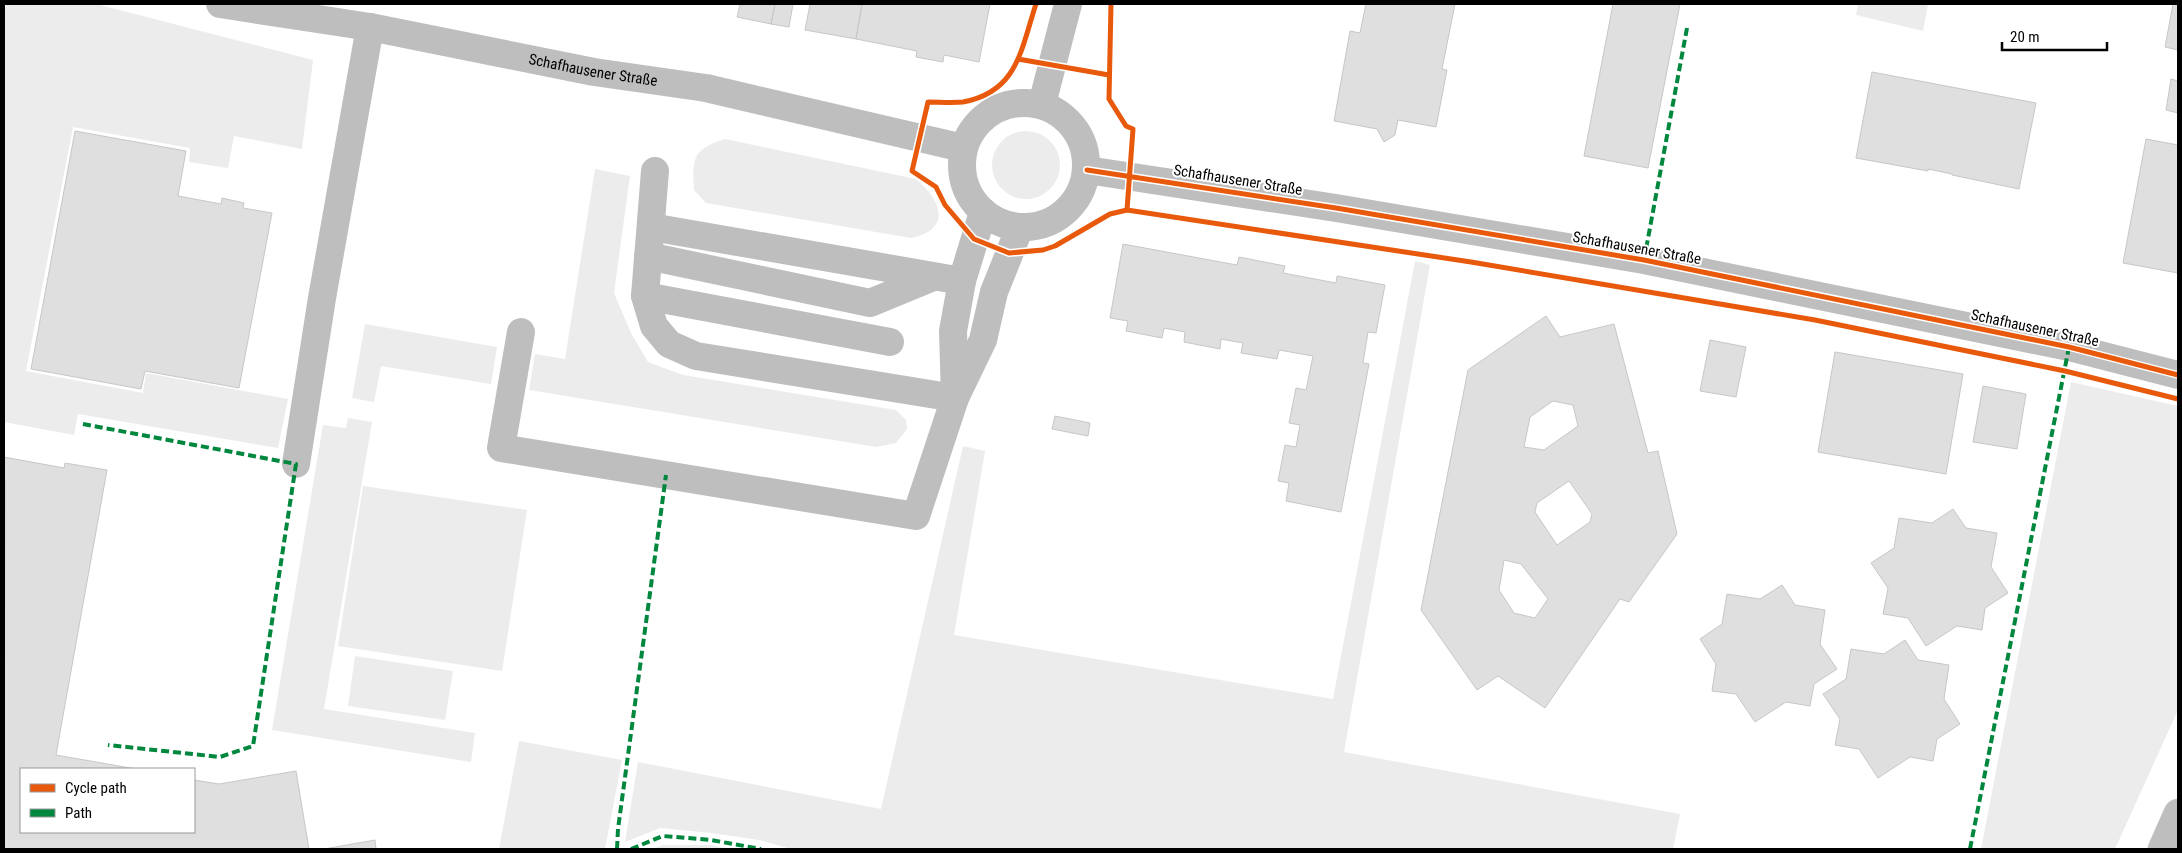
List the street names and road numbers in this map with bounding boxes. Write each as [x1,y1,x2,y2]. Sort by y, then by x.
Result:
street label: Schafhausener Straße [527,50,659,90]
street label: Schafhausener Straße [1172,161,1304,199]
street label: Schafhausener Straße [1571,228,1703,268]
street label: Schafhausener Straße [1969,306,2101,350]

